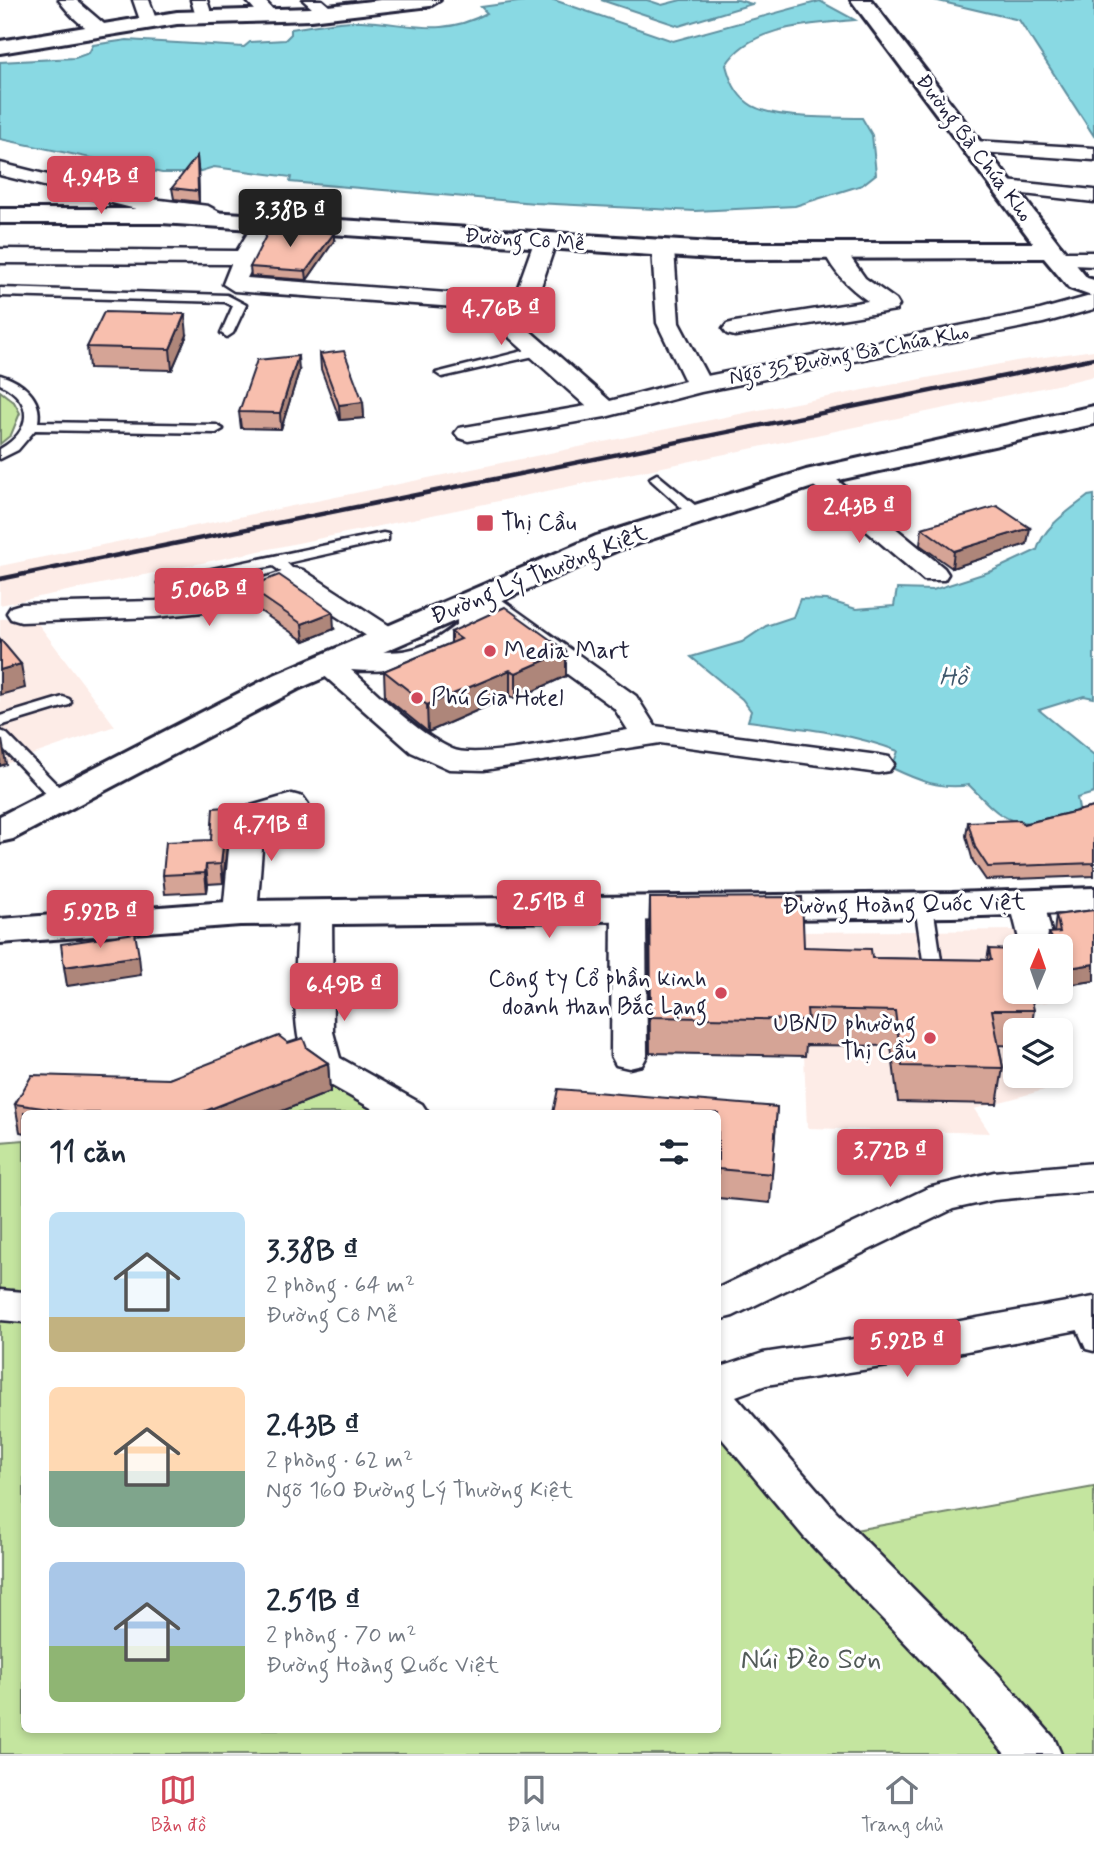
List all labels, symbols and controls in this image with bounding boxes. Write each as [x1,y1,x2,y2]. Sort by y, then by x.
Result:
street label: Đường Bà Chúa Kho [908,68,1039,229]
pin: 4.94B ₫ [36,156,166,216]
text: 4.94B ₫ [63,164,139,194]
pin: 3.38B ₫ [225,190,355,249]
text: 3.38B ₫ [255,197,325,227]
street label: Đường Cô Mễ [464,222,586,260]
pin: 4.76B ₫ [436,288,566,347]
text: 4.76B ₫ [462,295,540,325]
street label: Ngõ 35 Đường Bà Chúa Kho [727,318,972,394]
pin: 2.43B ₫ [794,486,924,545]
text: 2.43B ₫ [823,493,895,523]
place label: Thị Cầu [501,508,577,539]
marker: Thị Cầu [475,513,495,533]
street label: Đường Lý Thường Kiệt [426,517,653,635]
pin: 5.06B ₫ [144,568,274,628]
text: 5.06B ₫ [171,576,247,606]
place label: Media Mart [504,636,630,667]
marker: Media Mart [482,643,498,659]
water label: Hồ [939,661,971,695]
place label: Phú Gia Hotel [431,683,564,714]
marker: Phú Gia Hotel [409,690,425,706]
pin: 4.71B ₫ [206,804,336,863]
text: 4.71B ₫ [234,811,308,841]
pin: 2.51B ₫ [484,880,614,940]
street label: Đường Hoàng Quốc Việt [782,887,1026,926]
text: 2.51B ₫ [513,888,585,918]
pin: 5.92B ₫ [35,890,165,950]
text: 5.92B ₫ [63,898,137,928]
north arrow [1003,934,1073,1004]
map controls [1003,934,1073,1088]
pin: 6.49B ₫ [279,964,409,1023]
place label: Công ty Cổ phần kinh doanh than Bắc Lạng [488,964,707,1026]
text: 6.49B ₫ [306,971,382,1001]
marker: Công ty Cổ phần kinh doanh than Bắc Lạng [713,985,729,1001]
place label: UBND phường Thị Cầu [773,1009,916,1068]
button: layers [1003,1018,1073,1088]
marker: UBND phường Thị Cầu [922,1030,938,1046]
pin: 3.72B ₫ [825,1130,955,1189]
text: 11 căn [49,1133,126,1172]
icon: filters [655,1133,693,1171]
text: 3.72B ₫ [853,1137,927,1167]
text: 3.38B ₫ [266,1232,358,1271]
icon: home [105,1240,189,1324]
text: 2 phòng · 64 m² [266,1271,415,1301]
text: Đường Cô Mễ [266,1301,398,1331]
pin: 5.92B ₫ [842,1320,972,1379]
text: 5.92B ₫ [870,1327,944,1357]
text: 2.43B ₫ [266,1407,360,1446]
icon: home [105,1415,189,1499]
text: 2 phòng · 62 m² [266,1446,413,1476]
text: Ngõ 160 Đường Lý Thường Kiệt [266,1476,573,1506]
text: 2.51B ₫ [266,1582,360,1621]
icon: home [105,1590,189,1674]
text: 2 phòng · 70 m² [266,1621,416,1651]
park label: Núi Đèo Sơn [741,1642,881,1679]
text: Đường Hoàng Quốc Việt [266,1651,499,1681]
tab: Bản đồ [151,1771,206,1838]
tab: Đã lưu [507,1771,560,1838]
tab: Trang chủ [861,1771,943,1838]

